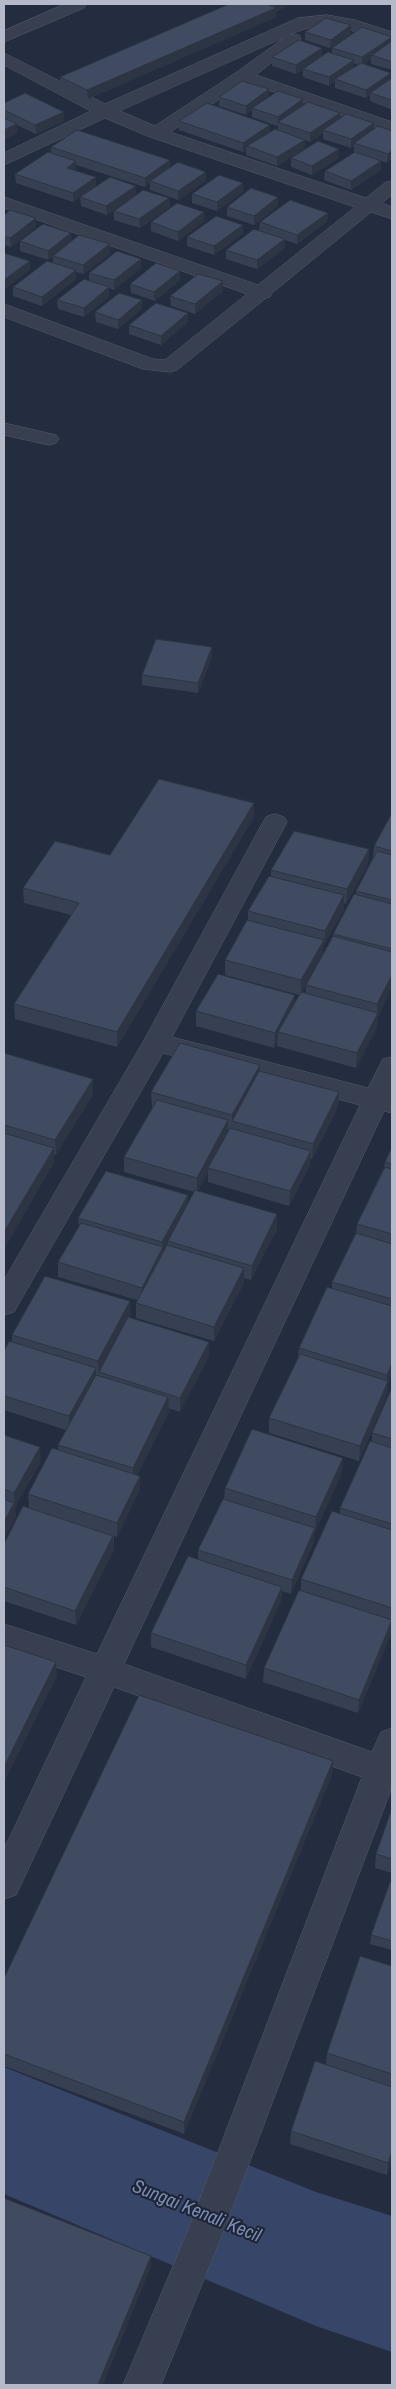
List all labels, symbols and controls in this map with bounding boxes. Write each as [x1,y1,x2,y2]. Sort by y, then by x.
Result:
water label: Sungai Kenali Kecil [129,2172,266,2248]

